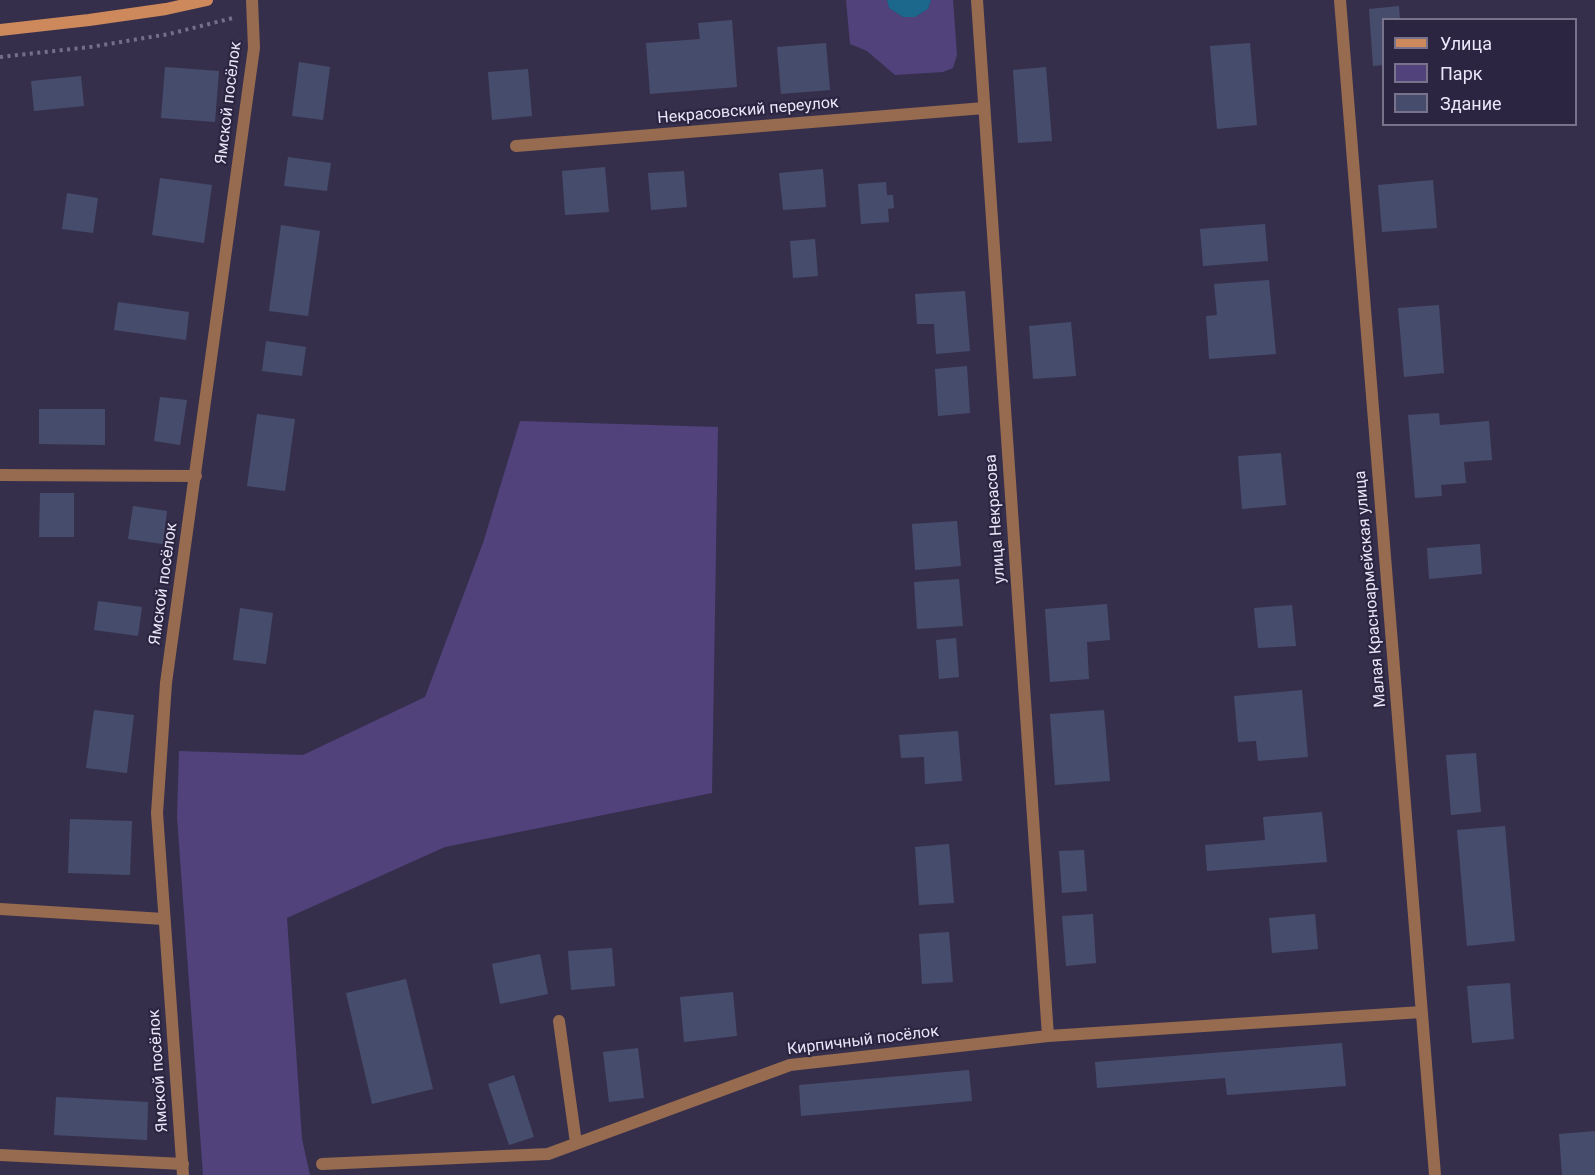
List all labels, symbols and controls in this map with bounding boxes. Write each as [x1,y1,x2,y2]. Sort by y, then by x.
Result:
legend [1382,18,1577,126]
text: Улица [1440,33,1492,54]
street label: Ямской посёлок [212,41,246,165]
text: Парк [1440,63,1482,84]
text: Здание [1440,93,1502,114]
street label: Некрасовский переулок [657,94,839,128]
street label: улица Некрасова [982,454,1010,584]
street label: Малая Красноармейская улица [1351,470,1391,708]
street label: Ямской посёлок [146,522,182,646]
street label: Ямской посёлок [145,1009,173,1133]
street label: Кирпичный посёлок [786,1022,940,1060]

